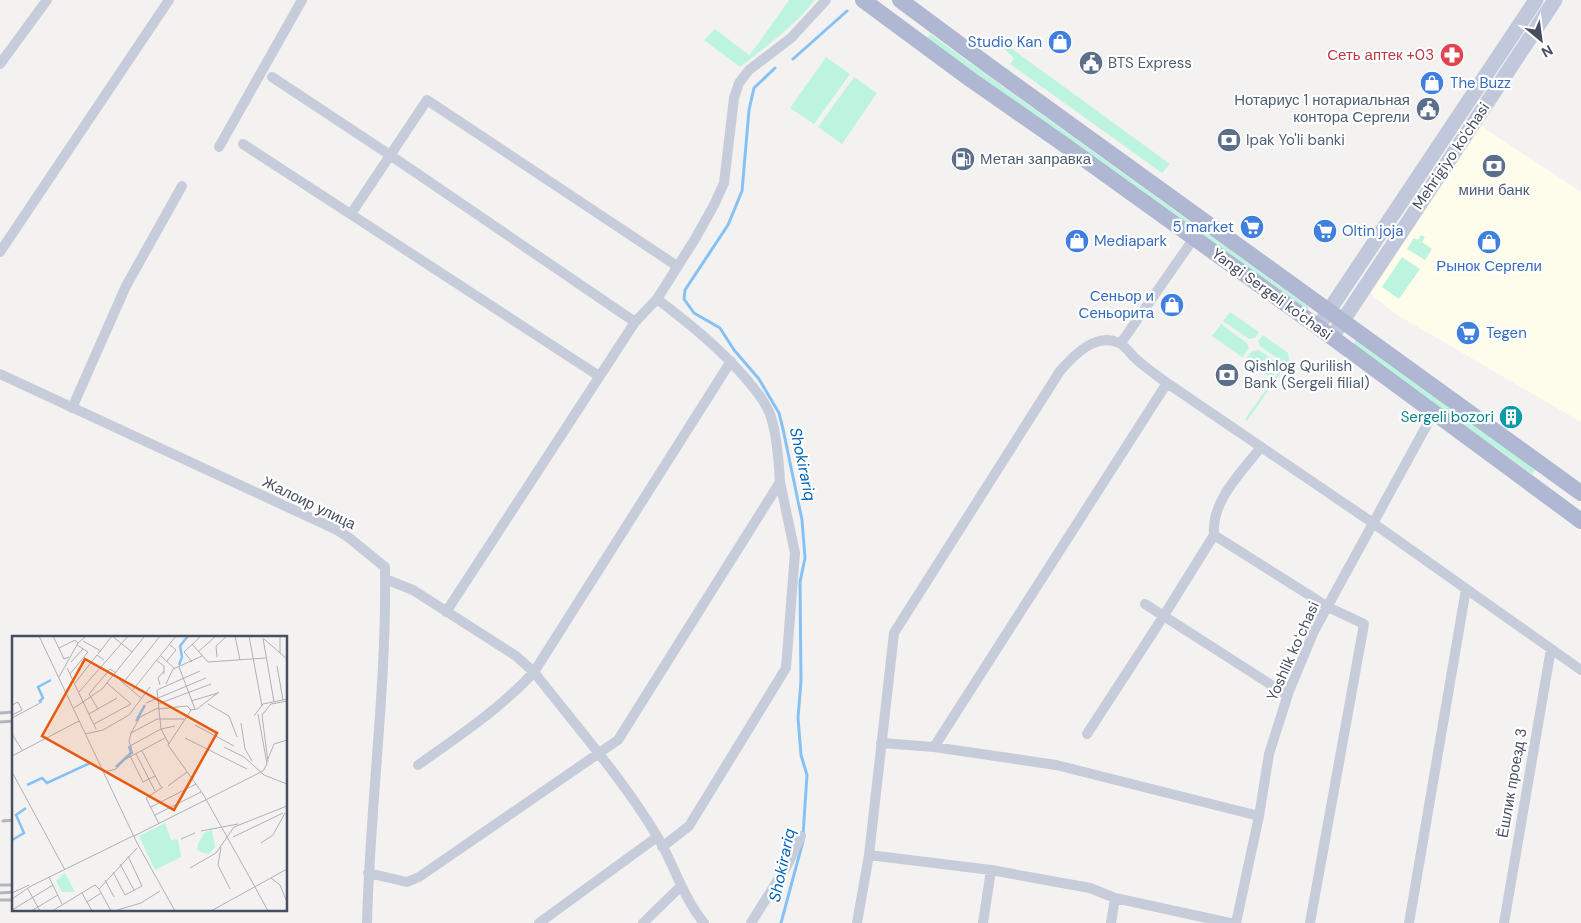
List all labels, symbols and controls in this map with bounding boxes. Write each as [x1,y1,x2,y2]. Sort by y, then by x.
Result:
north arrow [1516,15,1566,65]
shop icon: Studio Kan [1047,29,1073,55]
place label: Studio Kan [968,32,1042,52]
text: N [1538,41,1556,62]
pharmacy icon: Сеть аптек +03 [1439,42,1465,68]
place label: Сеть аптек +03 [1327,45,1434,65]
public building icon: BTS Express [1078,50,1104,76]
place label: BTS Express [1108,53,1192,73]
shop icon: The Buzz [1419,70,1445,96]
place label: The Buzz [1450,73,1511,93]
place label: Нотариус 1 нотариальная контора Сергели [1234,90,1410,127]
public building icon: Нотариус 1 нотариальная контора Сергели [1415,96,1441,122]
street label: Mehrigiyo ko'chasi [1408,99,1494,213]
bank icon: Ipak Yo'li banki [1216,127,1242,153]
place label: Ipak Yo'li banki [1246,130,1345,150]
fuel station icon: Метан заправка [950,146,976,172]
place label: Метан заправка [980,149,1092,169]
bank icon: мини банк [1481,153,1507,179]
place label: мини банк [1459,180,1530,200]
supermarket icon: 5 market [1239,214,1265,240]
place label: 5 market [1173,217,1234,237]
supermarket icon: Oltin joja [1312,218,1338,244]
place label: Oltin joja [1342,221,1403,241]
shop icon: Mediapark [1064,228,1090,254]
shop icon: Рынок Сергели [1476,229,1502,255]
place label: Mediapark [1094,231,1167,251]
street label: Yangi Sergeli ko'chasi [1208,244,1336,344]
place label: Рынок Сергели [1436,256,1542,276]
place label: Сеньор и Сеньорита [1079,286,1155,323]
shop icon: Сеньор и Сеньорита [1159,292,1185,318]
supermarket icon: Tegen [1455,320,1481,346]
place label: Tegen [1486,323,1527,343]
place label: Qishlog Qurilish Bank (Sergeli filial) [1244,356,1370,393]
bank icon: Qishlog Qurilish Bank (Sergeli filial) [1214,362,1240,388]
building icon: Sergeli bozori [1498,404,1524,430]
place label: Sergeli bozori [1401,407,1494,427]
water label: Shokirariq [785,425,821,503]
street label: Жалоир улица [259,472,360,535]
street label: Yoshlik koʻchasi [1262,598,1324,704]
inset map [12,636,288,910]
street label: Ёшлик проезд 3 [1493,727,1531,839]
water label: Shokirariq [764,826,800,904]

